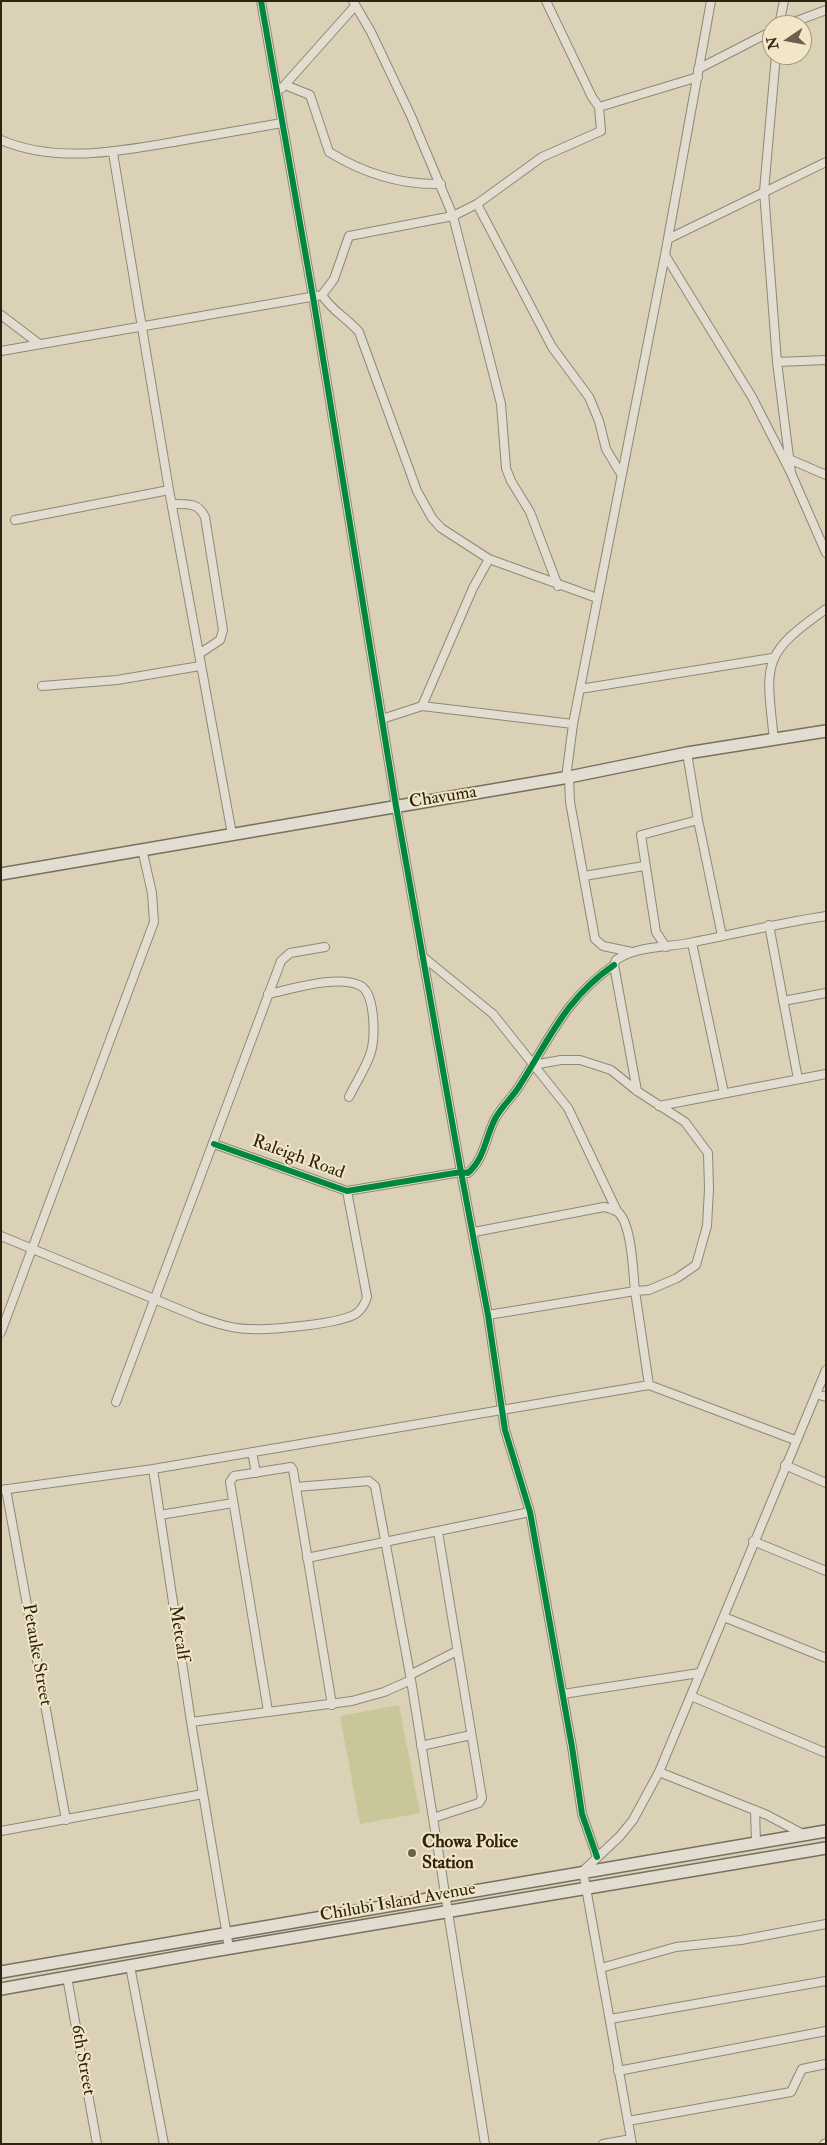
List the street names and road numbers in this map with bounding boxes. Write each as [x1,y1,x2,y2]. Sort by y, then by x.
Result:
street label: Chavuma [408,782,478,814]
street label: Raleigh Road [249,1131,347,1185]
street label: Petauke Street [16,1602,56,1708]
street label: Metcalf [163,1604,193,1662]
street label: Chilubi Island Avenue [318,1879,478,1927]
street label: 6th Street [65,2023,99,2097]

